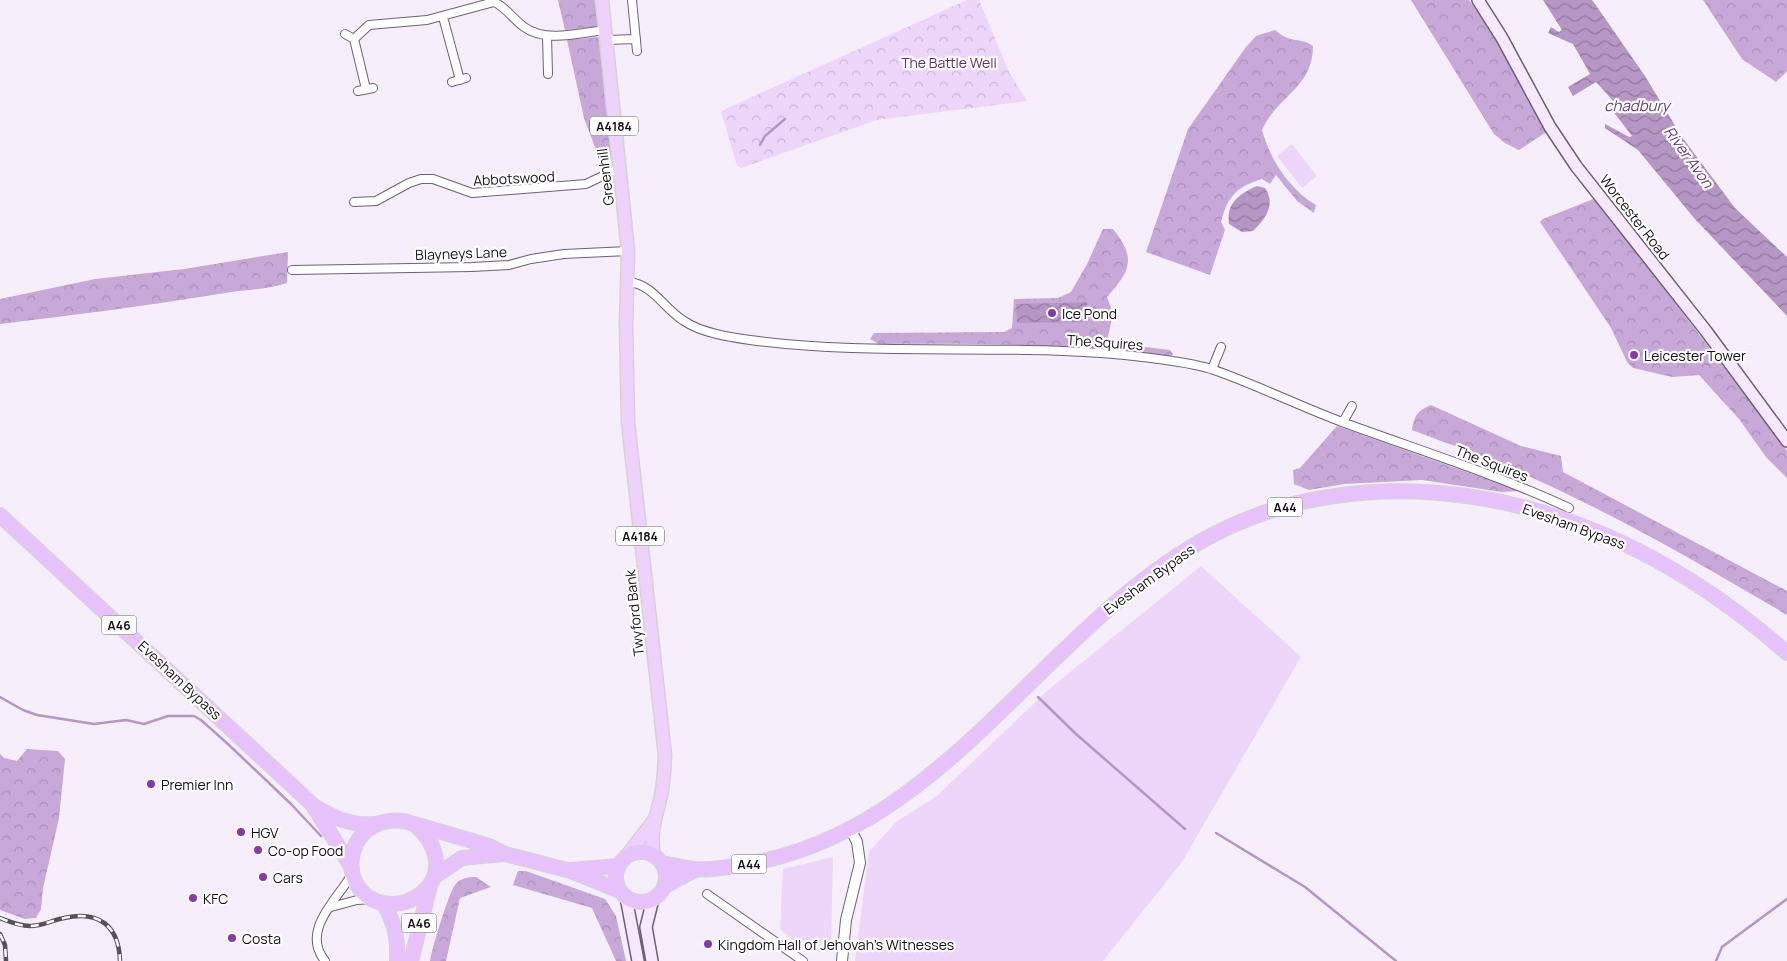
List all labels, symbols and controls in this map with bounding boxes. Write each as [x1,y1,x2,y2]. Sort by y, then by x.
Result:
park label: The Battle Well [901,53,997,72]
water label: chadbury [1604,95,1672,116]
road number: A4184 [590,116,638,136]
water label: River Avon [1660,122,1719,193]
street label: Greenhill [592,147,618,207]
street label: Abbotswood [473,166,555,190]
street label: Worcester Road [1596,171,1674,263]
street label: Blayneys Lane [415,242,507,264]
place label: Ice Pond [1062,304,1117,323]
marker: Ice Pond [1046,307,1058,319]
street label: The Squires [1066,330,1144,354]
place label: Leicester Tower [1644,346,1746,365]
marker: Leicester Tower [1628,349,1640,361]
street label: The Squires [1453,440,1531,486]
road number: A44 [1268,498,1302,516]
street label: Evesham Bypass [1520,499,1628,553]
road number: A4184 [616,526,664,546]
street label: Evesham Bypass [1100,540,1198,618]
street label: Twyford Bank [620,568,648,657]
road number: A46 [102,616,136,634]
street label: Evesham Bypass [134,636,226,724]
place label: Premier Inn [161,775,233,794]
marker: Premier Inn [145,778,157,790]
place label: HGV [251,823,279,842]
marker: HGV [235,826,247,838]
place label: Co-op Food [268,841,343,860]
marker: Co-op Food [252,844,264,856]
road number: A44 [732,854,766,874]
place label: Cars [273,868,303,887]
marker: Cars [257,871,269,883]
place label: KFC [203,889,228,908]
marker: KFC [187,892,199,904]
road number: A46 [402,914,436,932]
place label: Costa [242,929,281,948]
marker: Costa [226,932,238,944]
place label: Kingdom Hall of Jehovah's Witnesses [718,935,954,954]
marker: Kingdom Hall of Jehovah's Witnesses [702,938,714,950]

